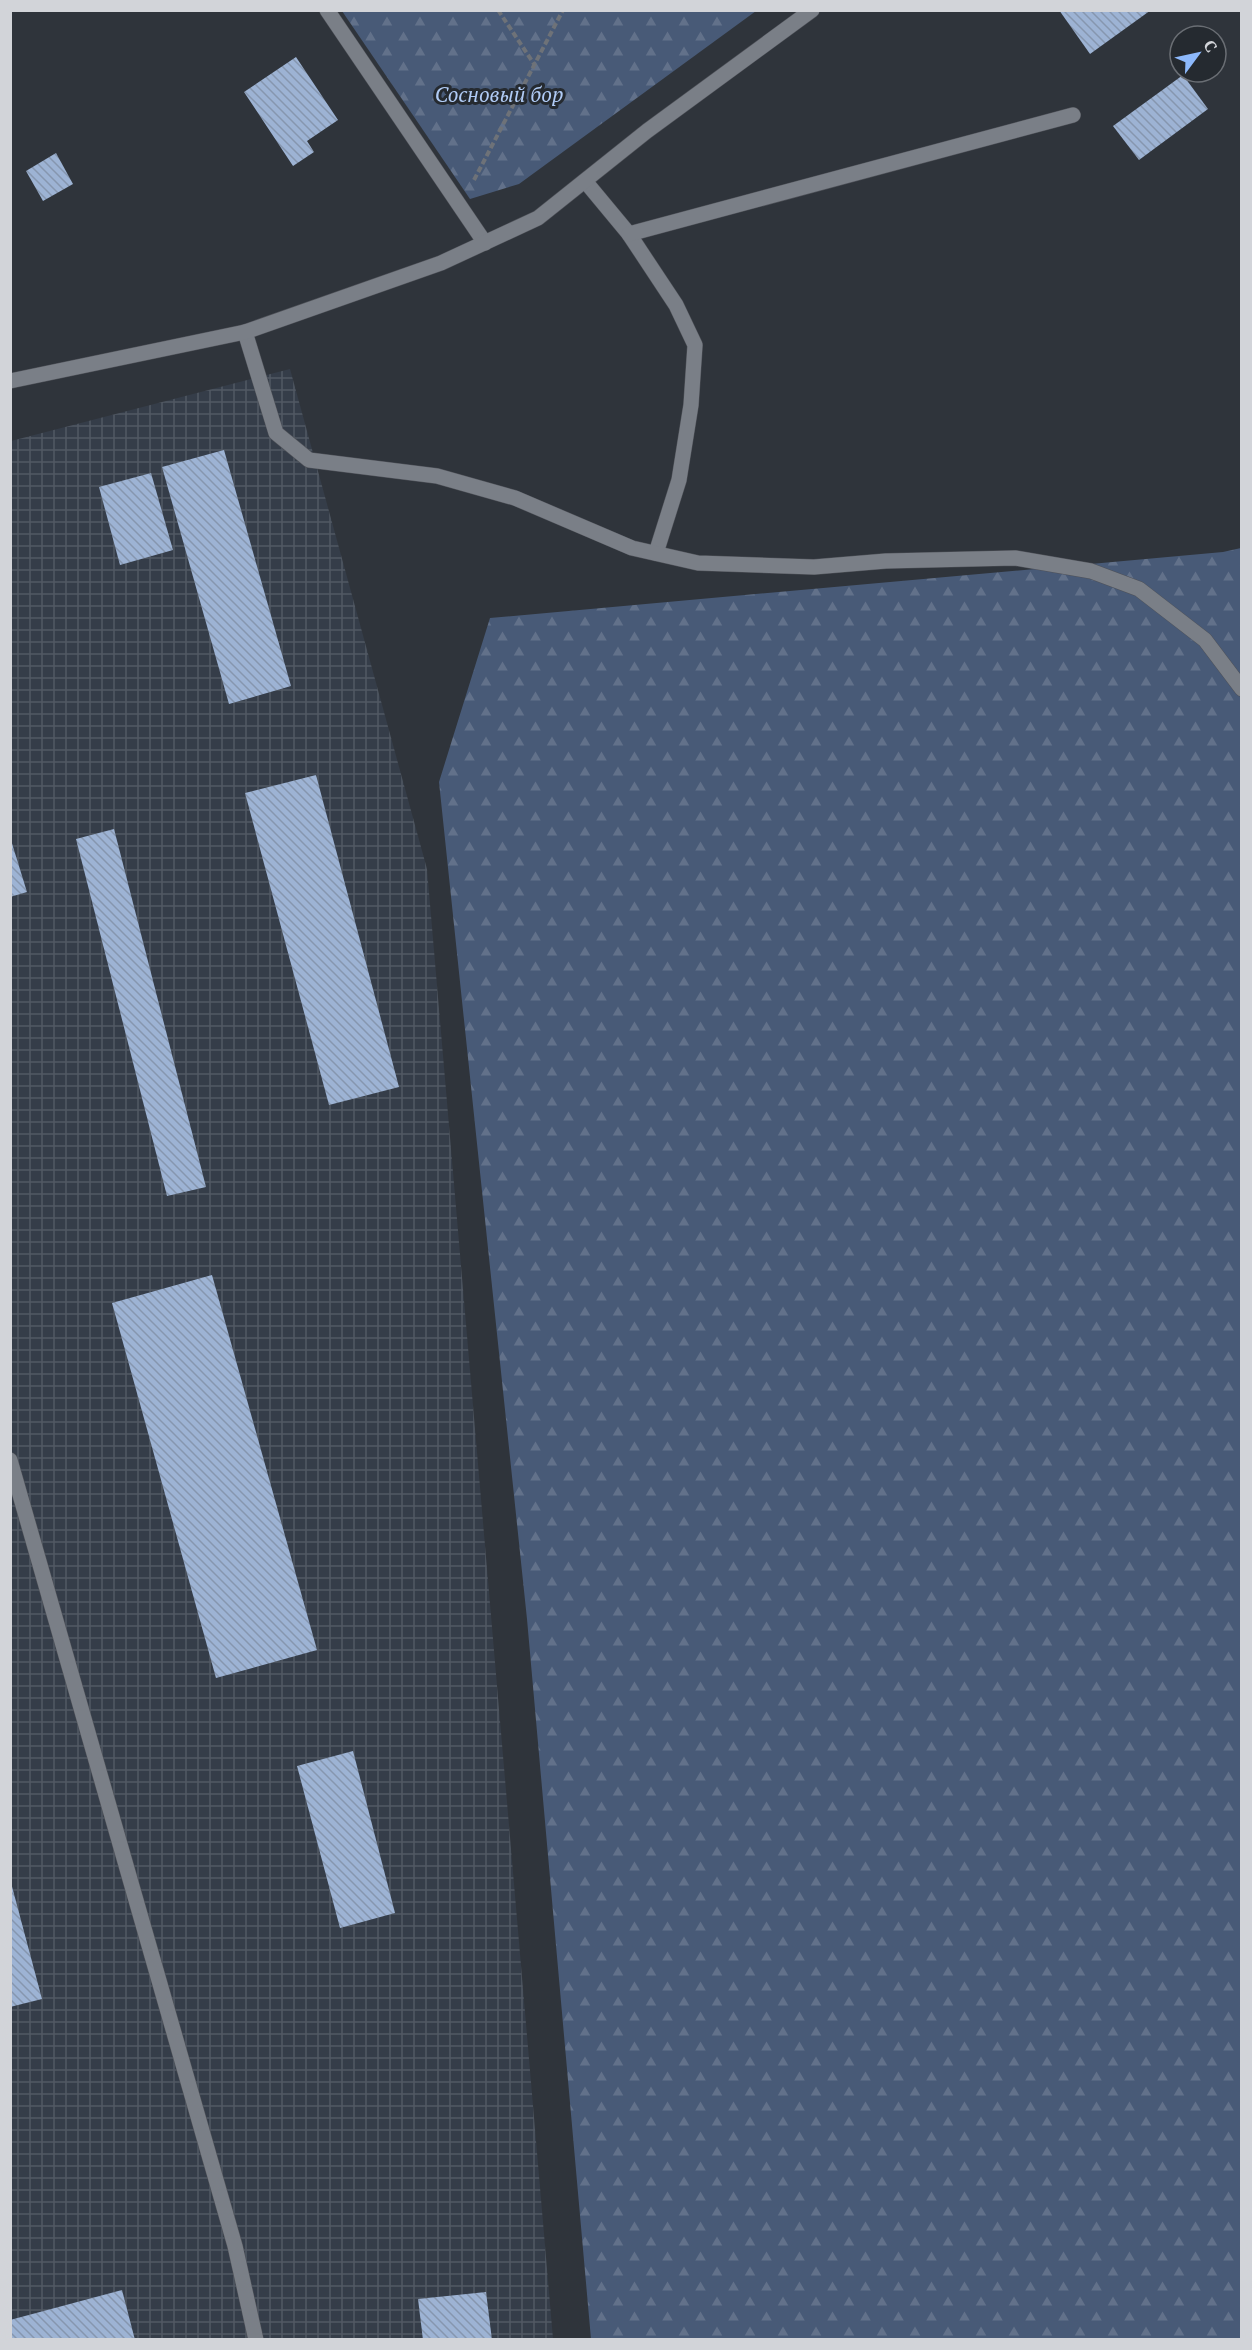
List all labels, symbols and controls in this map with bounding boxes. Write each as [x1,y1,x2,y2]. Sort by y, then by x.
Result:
north arrow [1168,24,1228,84]
text: С [1199,35,1223,56]
park label: Сосновый бор [435,80,563,108]

